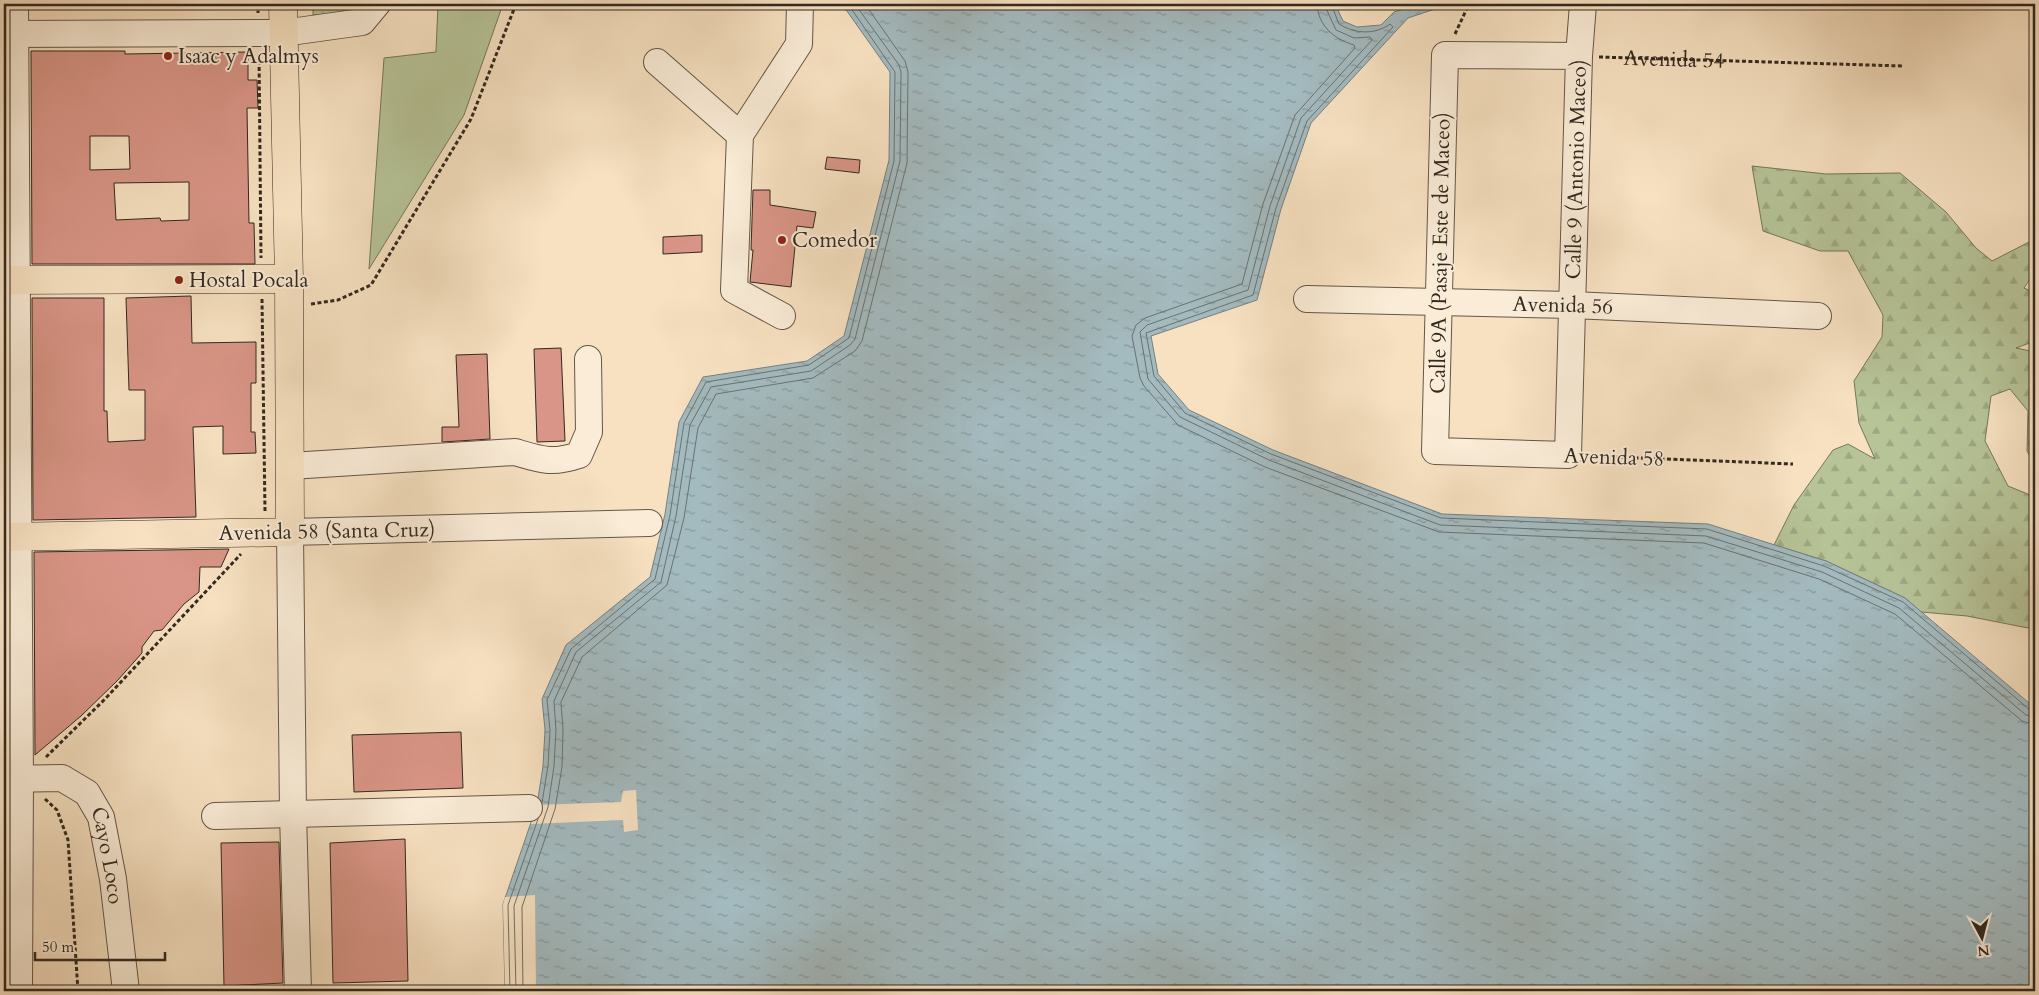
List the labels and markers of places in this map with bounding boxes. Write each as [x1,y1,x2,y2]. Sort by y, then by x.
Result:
place label: Isaac y Adalmys [178,42,319,71]
marker: Isaac y Adalmys [162,50,174,62]
place label: Comedor [792,226,877,255]
marker: Comedor [776,234,788,246]
place label: Hostal Pocala [189,266,308,295]
marker: Hostal Pocala [173,274,185,286]

